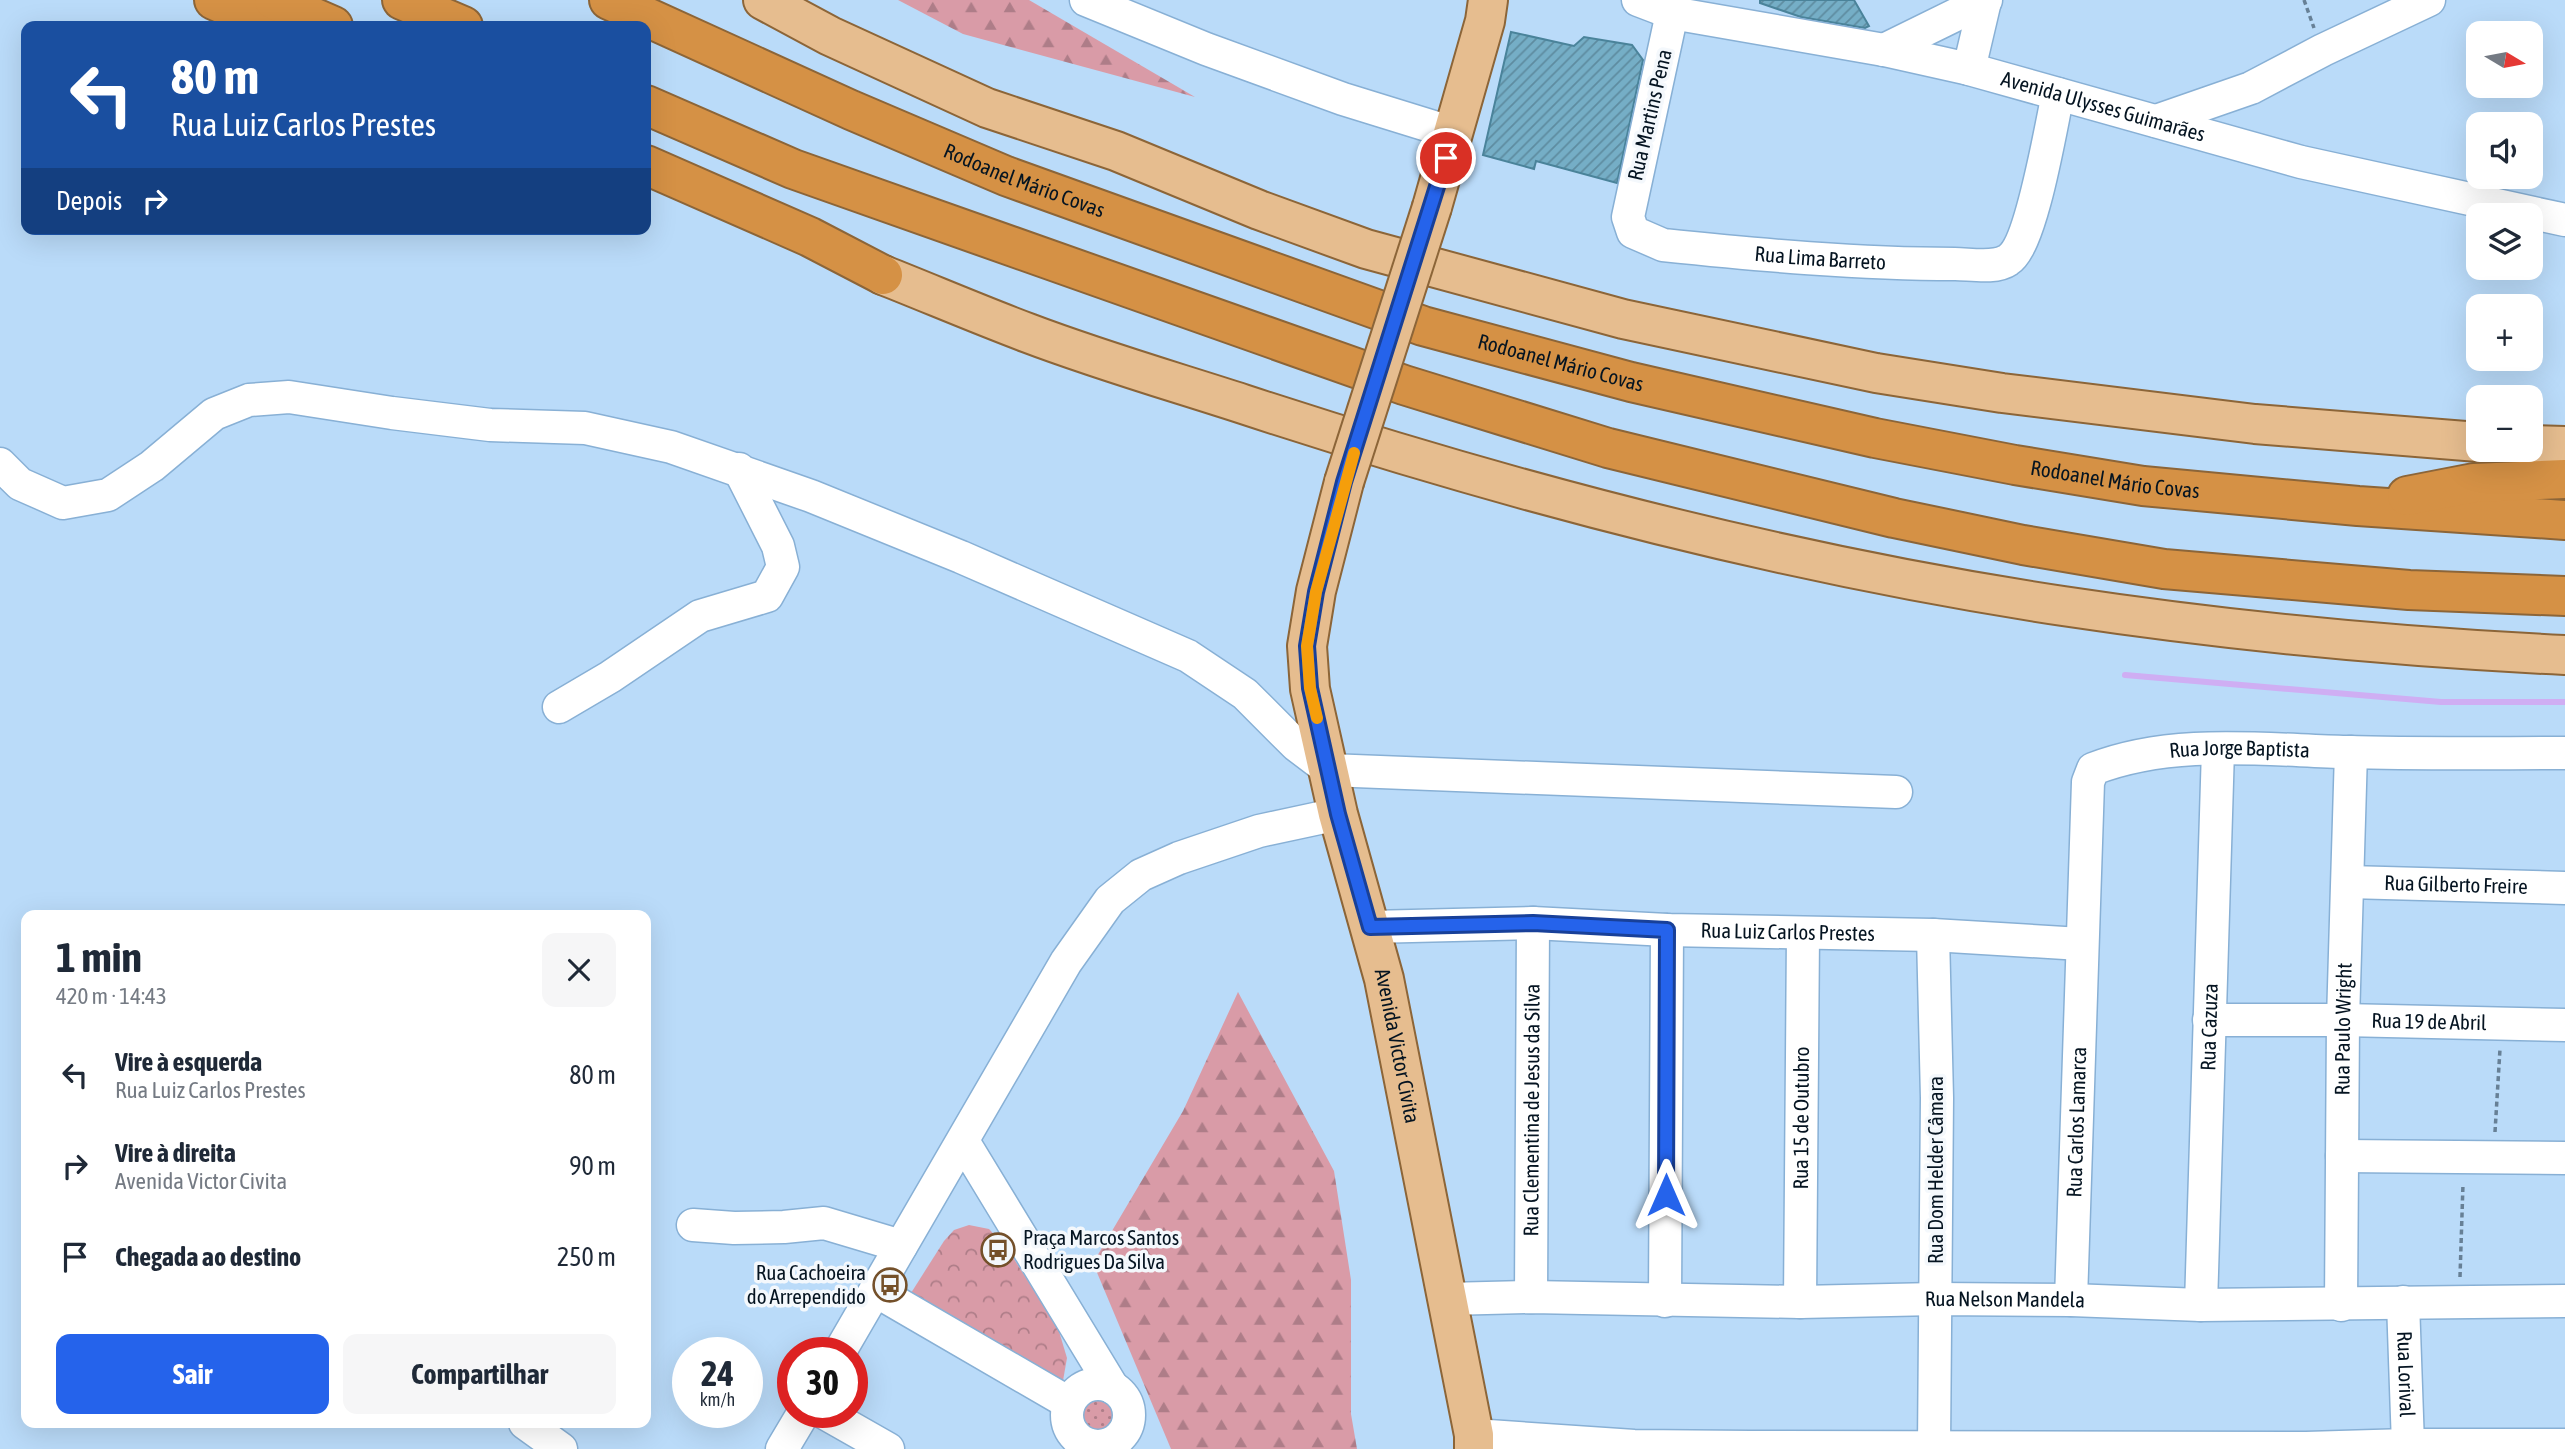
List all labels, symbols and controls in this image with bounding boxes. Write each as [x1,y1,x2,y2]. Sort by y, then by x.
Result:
north arrow [2466,21,2543,98]
map controls [2466,21,2543,462]
street label: Rua Martins Pena [1622,47,1676,183]
text: 80 m [171,48,259,104]
icon: left [56,49,147,140]
street label: Avenida Ulysses Guimarães [1999,66,2208,146]
text: Rua Luiz Carlos Prestes [171,106,436,143]
button: sound [2466,112,2543,189]
pin [1416,128,1476,188]
street label: Rodoanel Mário Covas [940,138,1108,222]
icon: arrive [1427,139,1465,177]
icon: right [136,182,174,220]
text: Depois [56,186,122,216]
button: layers [2466,203,2543,280]
street label: Rua Lima Barreto [1754,241,1886,274]
button: + [2466,294,2543,371]
street label: Rodoanel Mário Covas [1475,328,1646,396]
button: − [2466,385,2543,462]
street label: Rodoanel Mário Covas [2029,455,2201,502]
street label: Rua Jorge Baptista [2168,735,2310,762]
street label: Rua Gilberto Freire [2384,870,2528,898]
street label: Rua Luiz Carlos Prestes [1700,918,1875,945]
text: 1 min [56,933,142,981]
button: close [542,933,616,1007]
street label: Rua Paulo Wright [2329,962,2356,1095]
street label: Avenida Victor Civita [1371,965,1425,1125]
text: 420 m · 14:43 [56,983,167,1009]
street label: Rua Cazuza [2195,983,2222,1071]
street label: Rua Clementina de Jesus da Silva [1518,984,1544,1236]
street label: Rua 19 de Abril [2371,1008,2487,1034]
street label: Rua 15 de Outubro [1788,1046,1813,1190]
street label: Rua Carlos Lamarca [2061,1046,2090,1198]
text: Vire à esquerda [115,1047,262,1077]
icon: left [56,1056,94,1094]
text: 80 m [569,1060,616,1090]
street label: Rua Dom Helder Câmara [1923,1076,1947,1264]
text: Rua Luiz Carlos Prestes [115,1077,306,1103]
text: Vire à direita [115,1138,236,1168]
icon: right [56,1147,94,1185]
text: 90 m [569,1151,616,1181]
position arrow [1629,1158,1703,1232]
text: Avenida Victor Civita [115,1168,287,1194]
place label: Praça Marcos Santos Rodrigues Da Silva [1023,1225,1179,1273]
bus stop icon: Praça Marcos Santos Rodrigues Da Silva [979,1231,1017,1269]
icon: arrive [56,1238,94,1276]
text: Chegada ao destino [115,1242,301,1272]
text: 250 m [557,1242,616,1272]
place label: Rua Cachoeira do Arrependido [747,1260,866,1308]
bus stop icon: Rua Cachoeira do Arrependido [871,1266,909,1304]
street label: Rua Nelson Mandela [1925,1286,2085,1312]
street label: Rua Lorival [2393,1330,2420,1418]
button: Sair [56,1334,329,1414]
button: Compartilhar [343,1334,616,1414]
speed limit sign: 30 [777,1337,868,1428]
text: 24 [701,1353,734,1393]
text: km/h [700,1389,735,1410]

